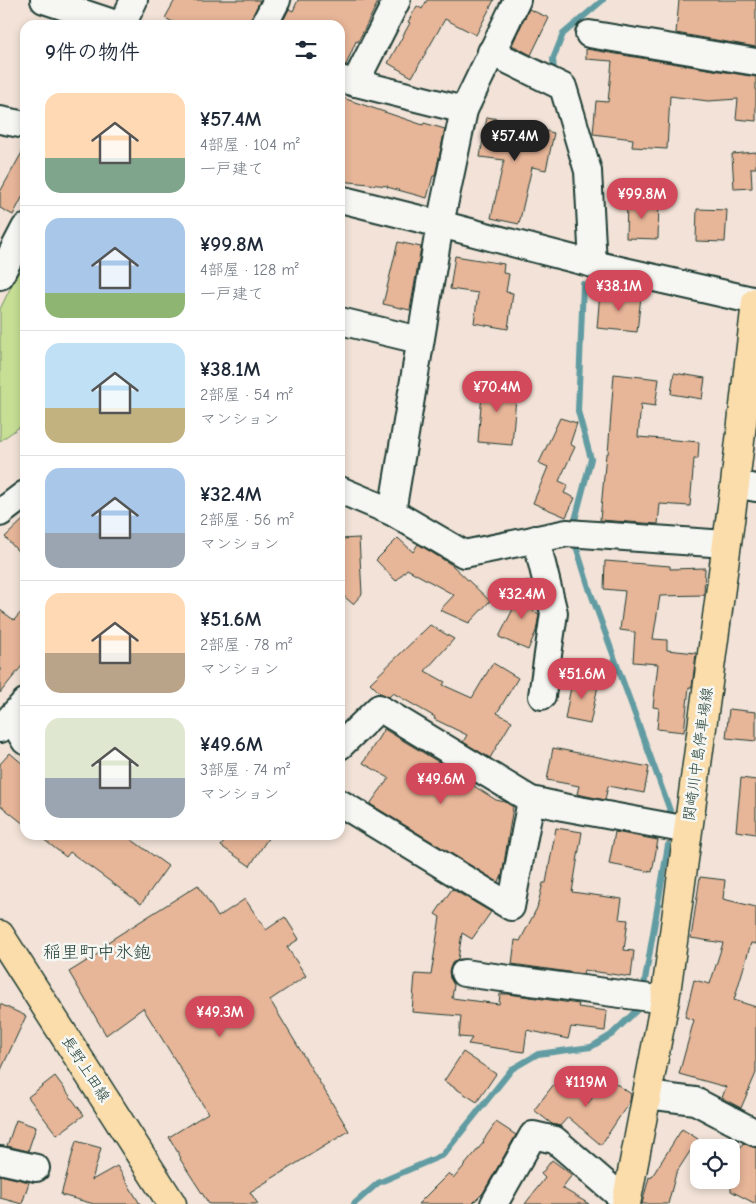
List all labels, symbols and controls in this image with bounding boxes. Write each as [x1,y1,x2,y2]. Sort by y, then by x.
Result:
icon: filters [292,36,320,64]
text: 9件の物件 [45,40,140,64]
text: ¥57.4M [200,107,262,131]
icon: home [85,113,145,173]
pin: ¥57.4M [474,120,556,162]
text: ¥57.4M [492,127,538,145]
text: 4部屋 · 104 m² [200,136,300,154]
text: 一戸建て [200,160,264,178]
pin: ¥99.8M [601,178,683,220]
text: ¥99.8M [618,185,666,203]
text: ¥99.8M [200,232,264,256]
icon: home [85,238,145,298]
text: 4部屋 · 128 m² [200,261,299,279]
pin: ¥38.1M [578,270,660,312]
text: ¥38.1M [596,277,642,295]
text: 一戸建て [200,285,264,303]
text: ¥38.1M [200,357,260,381]
icon: home [85,363,145,423]
pin: ¥70.4M [456,370,538,413]
text: ¥70.4M [473,378,521,396]
text: 2部屋 · 54 m² [200,386,293,404]
text: マンション [200,410,279,428]
text: ¥32.4M [200,482,262,506]
icon: home [85,488,145,548]
text: 2部屋 · 56 m² [200,511,294,529]
text: マンション [200,535,279,553]
pin: ¥32.4M [481,578,563,620]
text: ¥32.4M [498,585,546,603]
text: ¥51.6M [200,607,261,631]
icon: home [85,613,145,673]
text: 2部屋 · 78 m² [200,636,292,654]
pin: ¥51.6M [541,658,623,700]
text: マンション [200,660,279,678]
text: ¥51.6M [559,665,605,683]
street label: 関崎川中島停車場線 [680,686,716,822]
text: ¥49.6M [200,732,263,756]
icon: home [85,738,145,798]
text: 3部屋 · 74 m² [200,761,290,779]
pin: ¥49.6M [400,762,482,805]
text: ¥49.6M [417,770,465,788]
text: マンション [200,785,279,803]
district label: 稲里町中氷鉋 [43,942,151,963]
pin: ¥49.3M [179,996,261,1038]
text: ¥49.3M [196,1003,244,1021]
street label: 長野上田線 [58,1033,114,1105]
pin: ¥119M [551,1066,621,1108]
text: ¥119M [565,1073,607,1091]
map controls [690,1139,740,1189]
button: locate [690,1139,740,1189]

